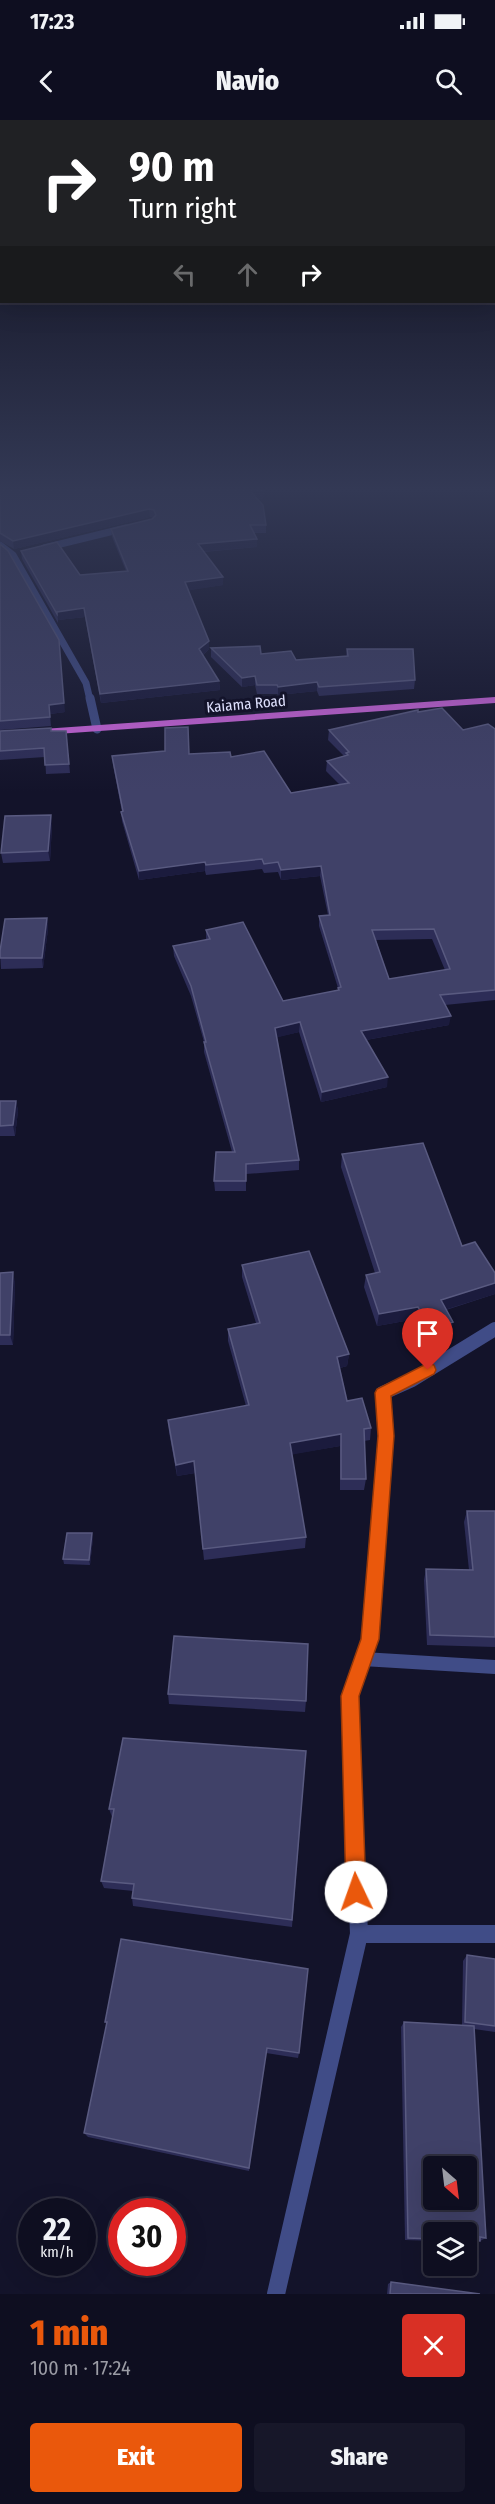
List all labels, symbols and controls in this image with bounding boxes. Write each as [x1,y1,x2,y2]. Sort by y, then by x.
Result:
text: 17:23 [30,8,74,35]
icon: back [30,65,63,98]
text: Navio [216,65,279,97]
icon: search [432,65,465,98]
text: 90 m [129,142,214,192]
icon: right [30,144,108,222]
text: Turn right [129,193,237,225]
icon: left [168,258,201,291]
icon: ahead [231,258,264,291]
icon: right [294,258,327,291]
street label: Kaiama Road [205,692,287,716]
pin [402,1308,453,1370]
icon: arrive [411,1317,444,1350]
position arrow [324,1860,388,1924]
north arrow [423,2156,477,2210]
map controls [423,2156,477,2276]
speed limit sign: 30 [108,2198,186,2276]
text: 22 [43,2212,71,2248]
button: layers [423,2222,477,2276]
text: km/h [40,2243,74,2261]
text: 1 min [30,2311,108,2355]
button: close [402,2314,465,2377]
text: 100 m · 17:24 [30,2356,131,2380]
button: Exit [30,2423,242,2492]
button: Share [254,2423,465,2492]

